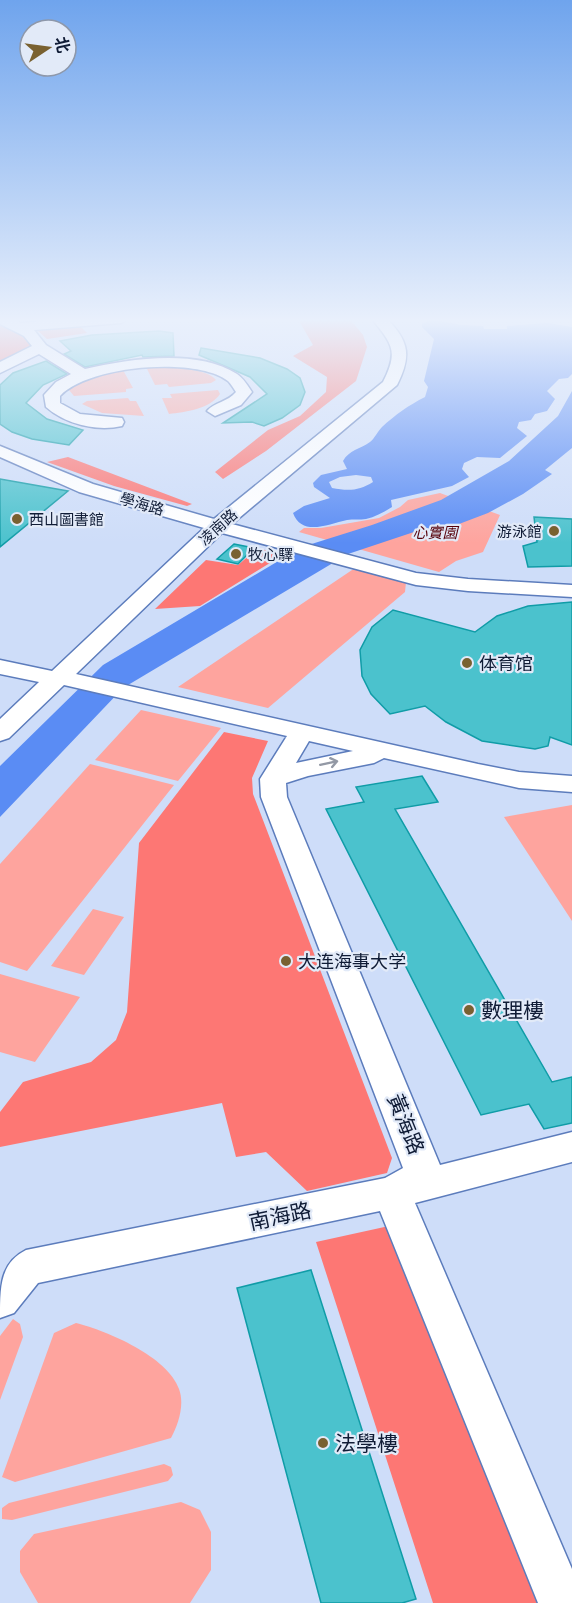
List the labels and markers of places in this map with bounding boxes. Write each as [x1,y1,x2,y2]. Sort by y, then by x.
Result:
place label: 西山圖書館 [29,509,104,530]
marker: 西山圖書館 [10,512,24,526]
place label: 游泳館 [497,521,542,542]
marker: 游泳館 [547,524,561,538]
place label: 牧心驛 [248,544,293,565]
marker: 牧心驛 [229,547,243,561]
place label: 体育馆 [479,651,533,676]
marker: 体育馆 [460,656,474,670]
place label: 大连海事大学 [298,949,406,974]
marker: 大连海事大学 [279,954,293,968]
place label: 數理樓 [481,996,544,1025]
marker: 數理樓 [462,1003,476,1017]
place label: 法學樓 [335,1429,398,1458]
marker: 法學樓 [316,1436,330,1450]

